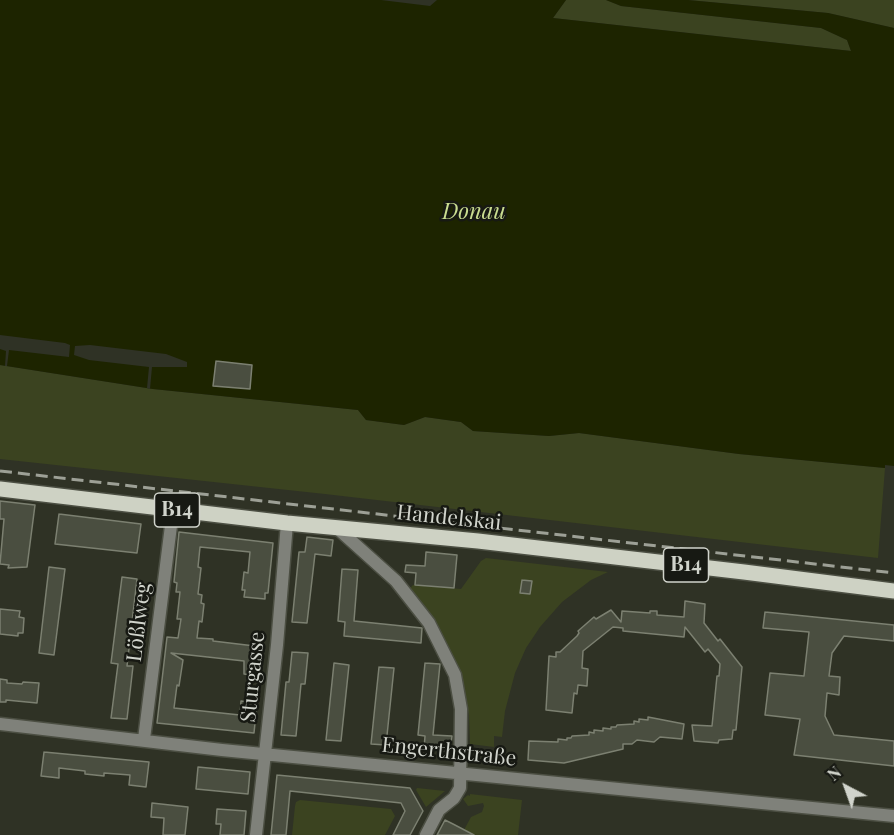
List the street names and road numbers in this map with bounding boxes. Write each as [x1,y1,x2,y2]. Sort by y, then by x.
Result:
road number: B14 [154,493,200,527]
street label: Handelskai [395,500,503,536]
road number: B14 [664,548,708,582]
street label: Lößlweg [122,581,156,663]
street label: Sturgasse [236,630,270,724]
street label: Engerthstraße [380,732,518,772]

